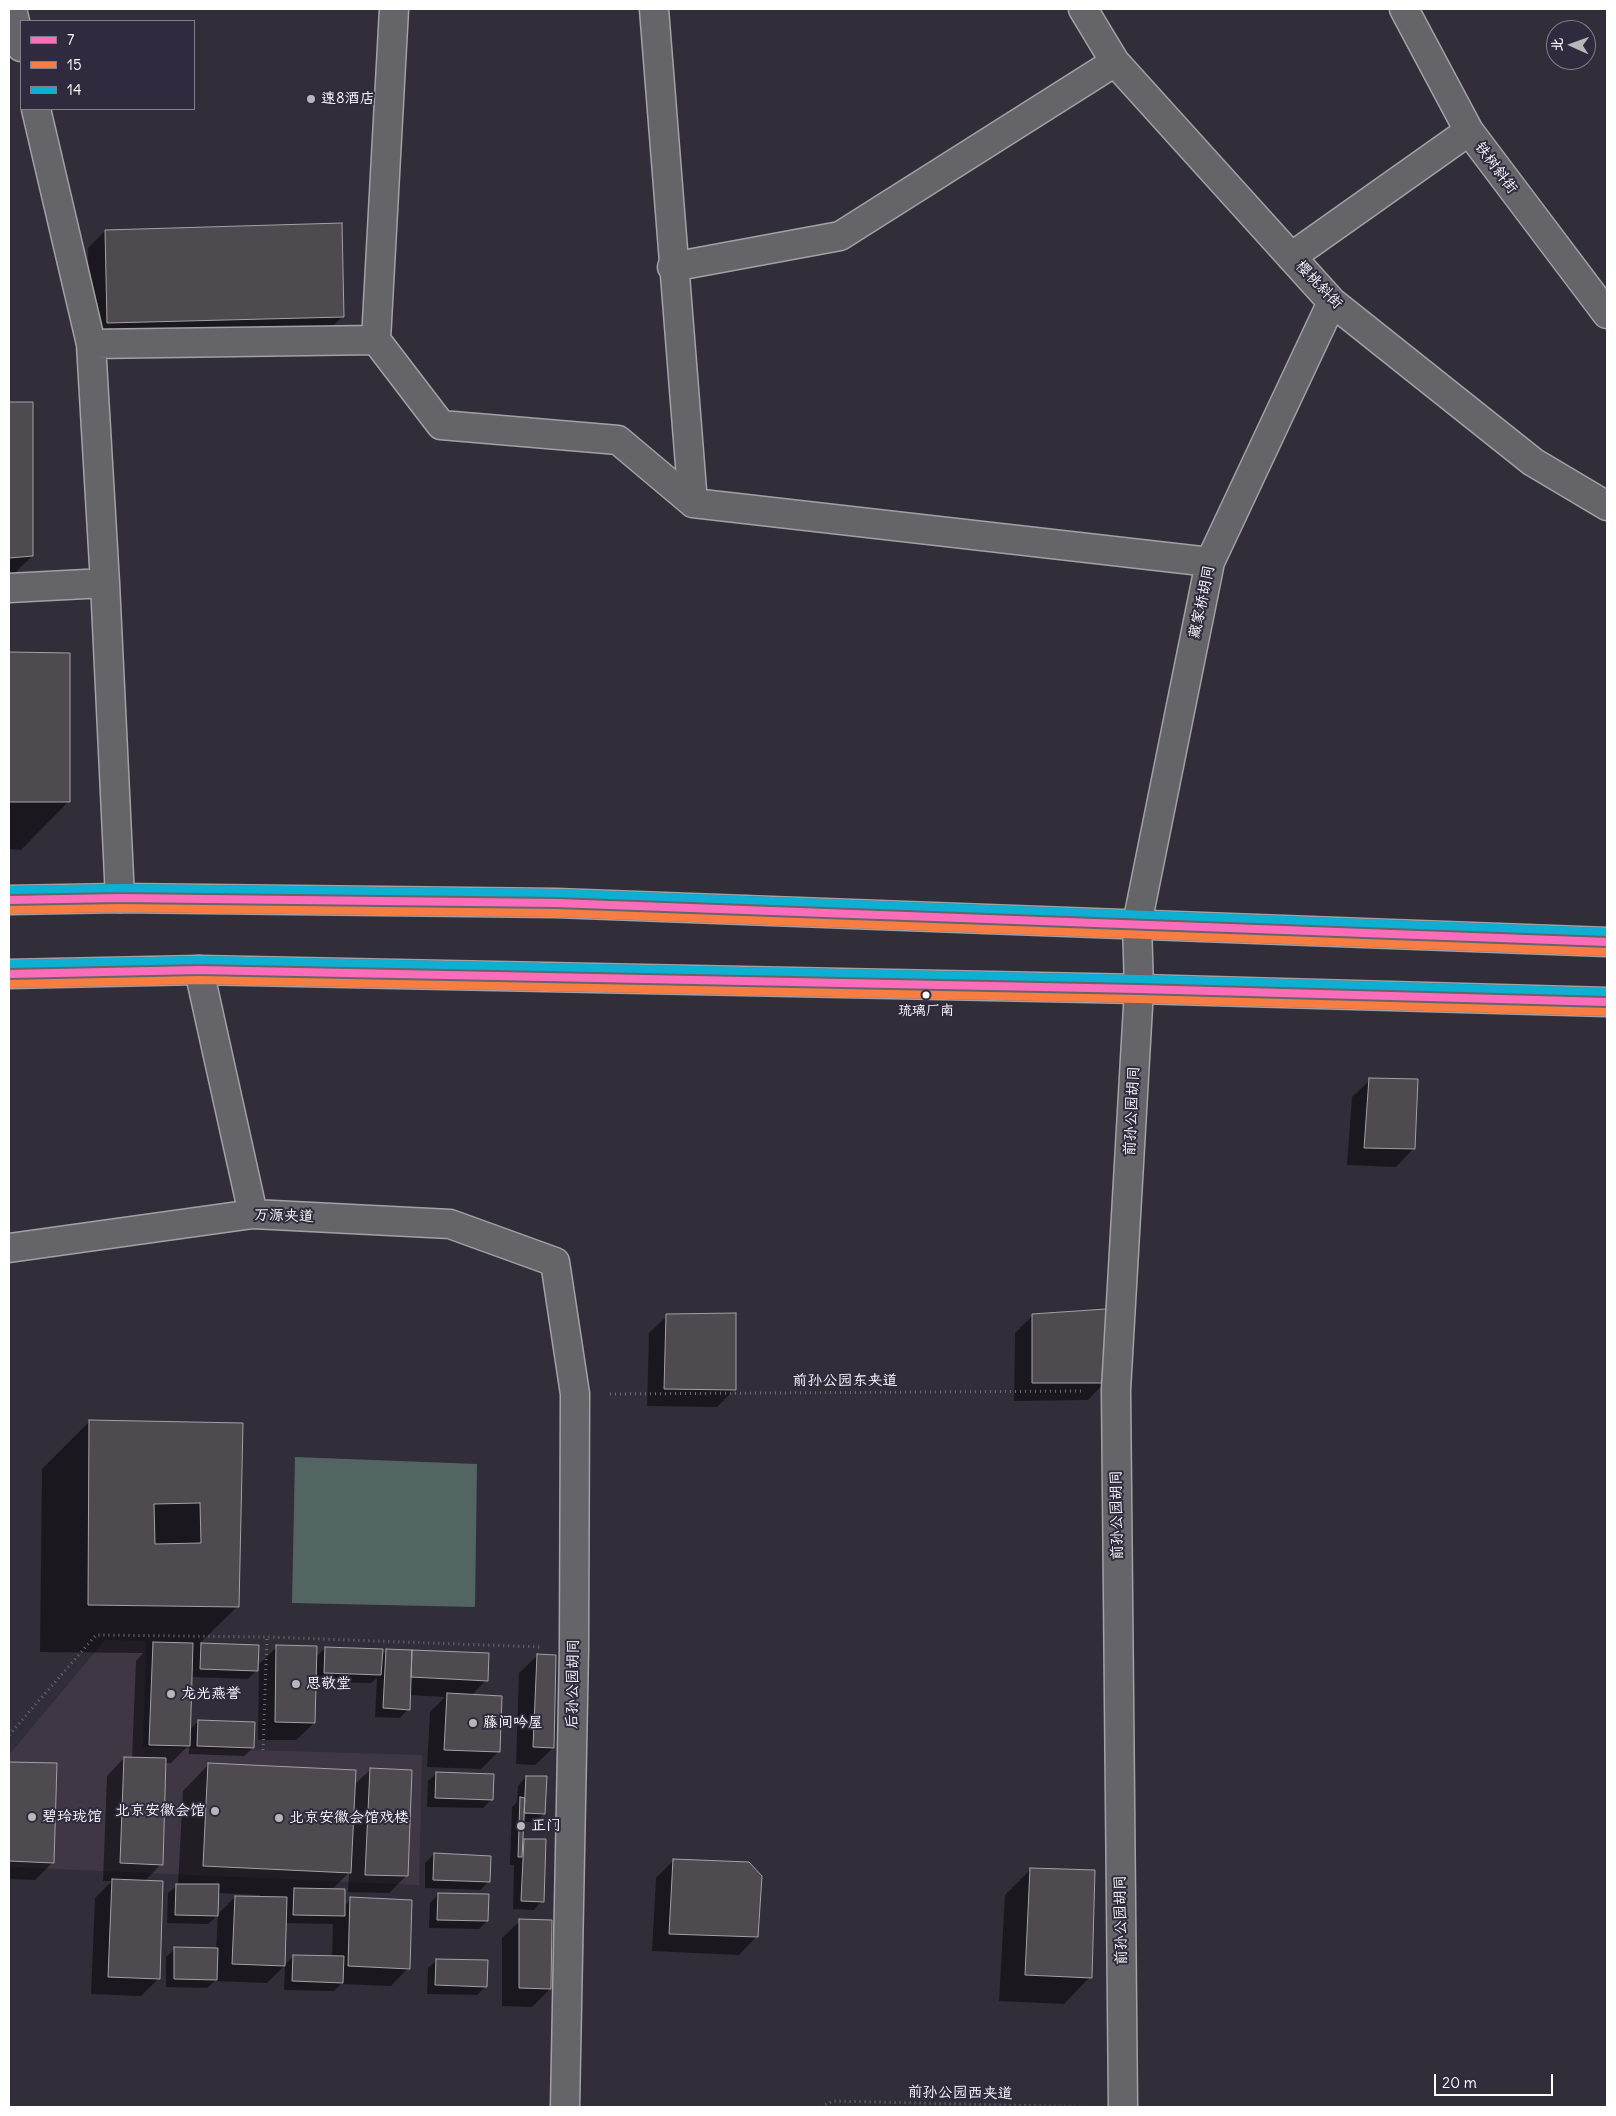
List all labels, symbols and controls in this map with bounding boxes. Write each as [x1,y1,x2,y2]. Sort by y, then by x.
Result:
legend [20,20,195,110]
north arrow [1546,20,1596,70]
text: 7 [67,30,74,49]
text: 北 [1548,37,1566,52]
text: 15 [67,55,82,74]
text: 14 [67,80,82,99]
place label: 速8酒店 [321,90,375,108]
marker: 速8酒店 [305,93,317,105]
street label: 铁树斜街 [1471,139,1521,197]
street label: 樱桃斜街 [1292,257,1346,313]
street label: 藏家桥胡同 [1185,563,1219,641]
marker: 琉璃厂南 [921,990,931,1000]
place label: 琉璃厂南 [898,1003,954,1019]
street label: 前孙公园胡同 [1121,1066,1143,1156]
street label: 万源夹道 [254,1206,314,1226]
street label: 前孙公园东夹道 [793,1372,897,1390]
street label: 前孙公园胡同 [1107,1470,1127,1560]
street label: 后孙公园胡同 [563,1639,583,1729]
place label: 思敬堂 [306,1675,351,1693]
marker: 思敬堂 [290,1678,302,1690]
place label: 龙光燕誉 [181,1685,241,1703]
marker: 龙光燕誉 [165,1688,177,1700]
place label: 藤间吟屋 [483,1714,543,1732]
marker: 藤间吟屋 [467,1717,479,1729]
place label: 北京安徽会馆 [115,1802,205,1820]
marker: 北京安徽会馆 [209,1805,221,1817]
place label: 碧玲珑馆 [42,1808,102,1826]
place label: 北京安徽会馆戏楼 [289,1809,409,1827]
marker: 碧玲珑馆 [26,1811,38,1823]
marker: 北京安徽会馆戏楼 [273,1812,285,1824]
place label: 正门 [531,1817,561,1835]
marker: 正门 [515,1820,527,1832]
street label: 前孙公园胡同 [1111,1875,1131,1965]
scale bar [1436,2064,1555,2096]
text: 20 m [1442,2073,1477,2092]
street label: 前孙公园西夹道 [907,2083,1013,2103]

